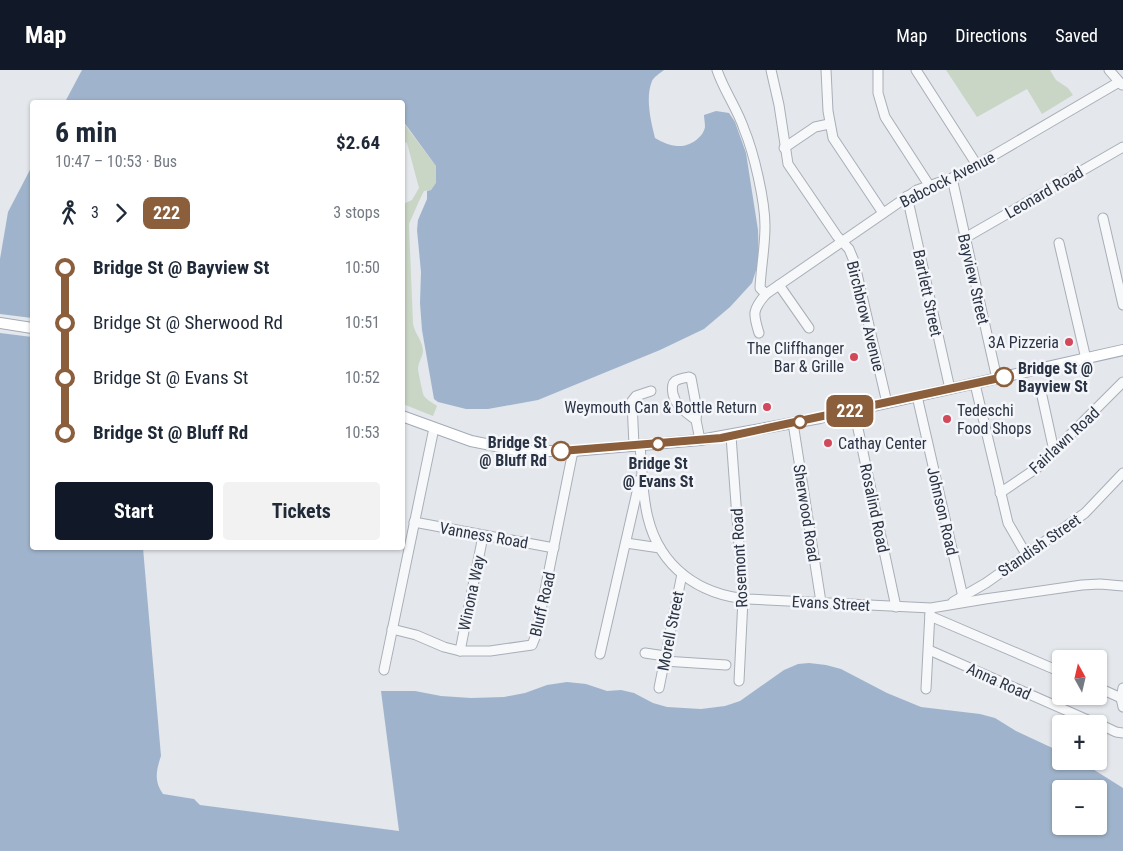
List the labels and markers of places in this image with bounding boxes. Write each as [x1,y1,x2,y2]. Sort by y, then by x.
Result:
place label: 3A Pizzeria [988,333,1059,352]
marker: 3A Pizzeria [1063,336,1075,348]
place label: The Cliffhanger Bar & Grille [747,339,844,376]
marker: The Cliffhanger Bar & Grille [848,351,860,363]
place label: Bridge St @ Bayview St [1018,359,1093,396]
marker: Bridge St @ Bayview St [994,367,1014,387]
place label: Weymouth Can & Bottle Return [564,398,757,417]
marker: Weymouth Can & Bottle Return [761,401,773,413]
place label: Tedeschi Food Shops [957,401,1031,438]
marker: Tedeschi Food Shops [941,413,953,425]
unlabelled marker [793,415,807,429]
place label: Bridge St @ Bluff Rd [479,433,547,470]
place label: Cathay Center [838,434,927,453]
marker: Bridge St @ Evans St [651,437,665,451]
marker: Cathay Center [822,437,834,449]
marker: Bridge St @ Bluff Rd [551,441,571,461]
place label: Bridge St @ Evans St [623,454,693,491]

